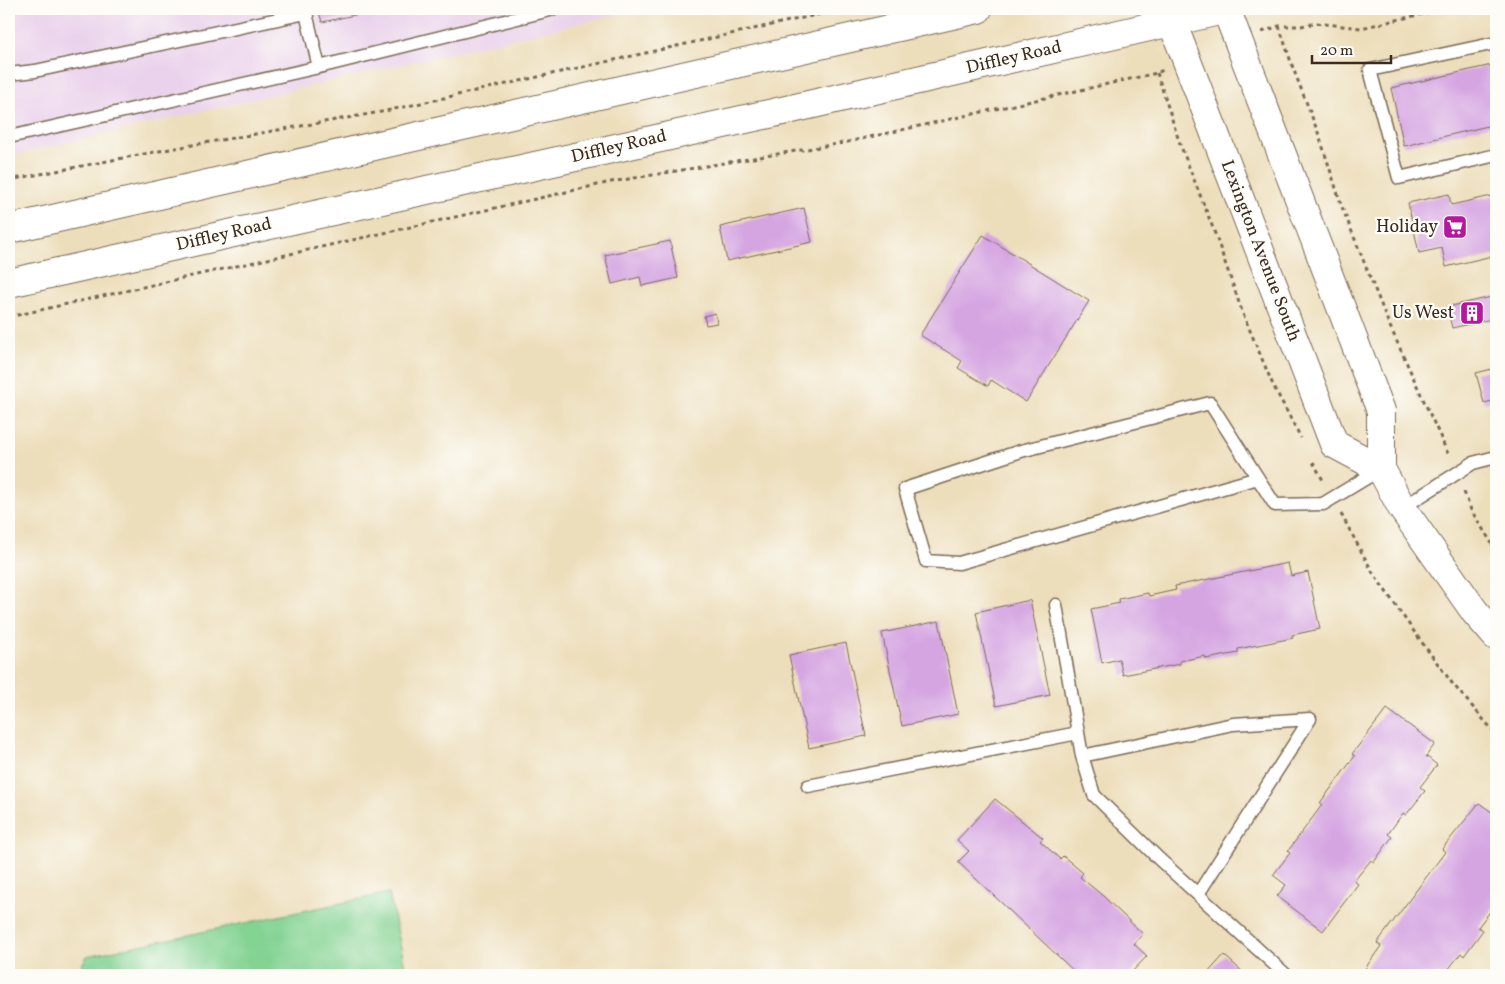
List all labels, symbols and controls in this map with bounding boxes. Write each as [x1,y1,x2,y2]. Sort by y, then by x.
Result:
scale bar [1312,32,1391,64]
street label: Diffley Road [964,35,1064,81]
text: 20 m [1320,41,1353,62]
street label: Diffley Road [569,124,669,170]
street label: Lexington Avenue South [1214,157,1306,346]
street label: Diffley Road [174,212,274,258]
supermarket icon: Holiday [1442,214,1468,240]
place label: Holiday [1376,215,1438,240]
building icon: Us West [1459,300,1485,326]
place label: Us West [1392,301,1454,326]

